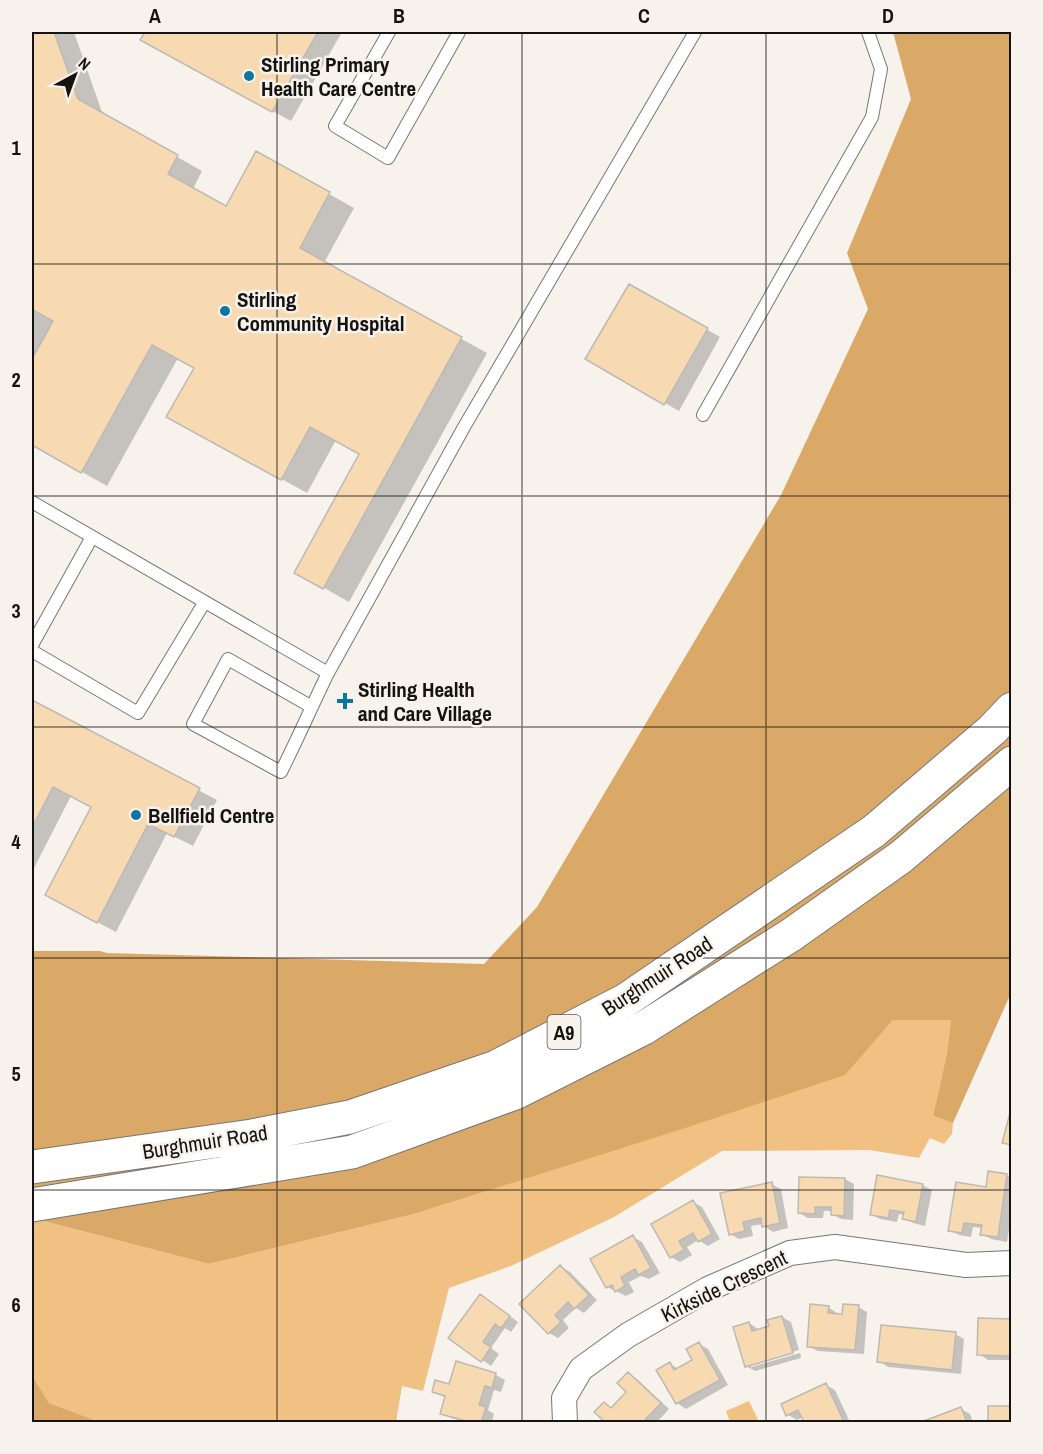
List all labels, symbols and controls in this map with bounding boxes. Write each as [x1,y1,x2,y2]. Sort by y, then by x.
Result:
text: A [149,2,161,29]
text: B [393,2,405,29]
text: C [638,2,650,29]
text: D [882,2,894,29]
north arrow [45,45,105,105]
place label: Stirling Primary Health Care Centre [261,50,416,103]
text: N [74,52,96,75]
marker: Stirling Primary Health Care Centre [242,69,256,83]
text: 1 [11,134,21,161]
place label: Stirling Community Hospital [237,285,404,338]
marker: Stirling Community Hospital [218,304,232,318]
text: 2 [11,366,21,393]
text: 3 [11,597,21,624]
place label: Stirling Health and Care Village [358,675,492,728]
marker: Stirling Health and Care Village [336,692,354,710]
place label: Bellfield Centre [148,801,274,830]
marker: Bellfield Centre [129,808,143,822]
text: 4 [11,828,21,855]
street label: Burghmuir Road [596,929,718,1023]
road number: A9 [548,1015,580,1049]
text: 5 [11,1060,21,1087]
street label: Burghmuir Road [140,1118,270,1166]
street label: Kirkside Crescent [656,1243,792,1329]
text: 6 [11,1291,21,1318]

